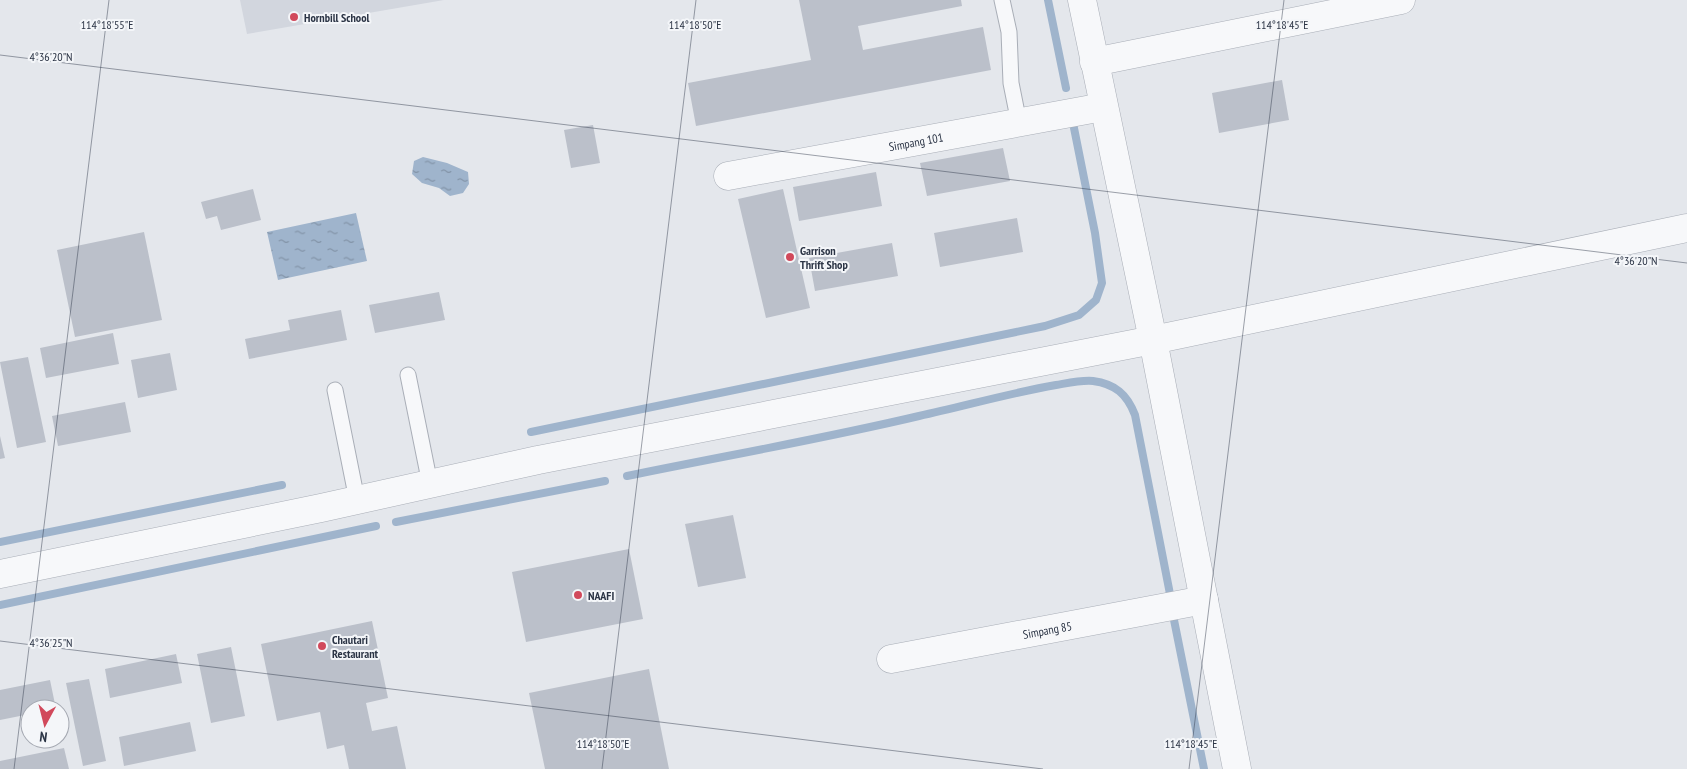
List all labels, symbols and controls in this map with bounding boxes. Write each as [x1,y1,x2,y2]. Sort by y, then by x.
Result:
place label: Hornbill School [304,10,369,25]
marker: Hornbill School [288,11,300,23]
text: 114°18'55"E [81,17,133,32]
text: 114°18'50"E [669,17,721,32]
text: 114°18'45"E [1256,17,1308,32]
text: 4°36'20"N [29,49,73,64]
street label: Simpang 101 [888,129,944,154]
place label: Garrison Thrift Shop [800,243,848,272]
marker: Garrison Thrift Shop [784,251,796,263]
text: 4°36'20"N [1614,253,1658,268]
place label: NAAFI [588,588,614,603]
marker: NAAFI [572,589,584,601]
street label: Simpang 85 [1022,618,1073,641]
place label: Chautari Restaurant [332,632,379,661]
text: 4°36'25"N [29,635,73,650]
marker: Chautari Restaurant [316,640,328,652]
north arrow [20,699,70,749]
text: N [39,728,48,746]
text: 114°18'50"E [577,736,629,751]
text: 114°18'45"E [1165,736,1217,751]

